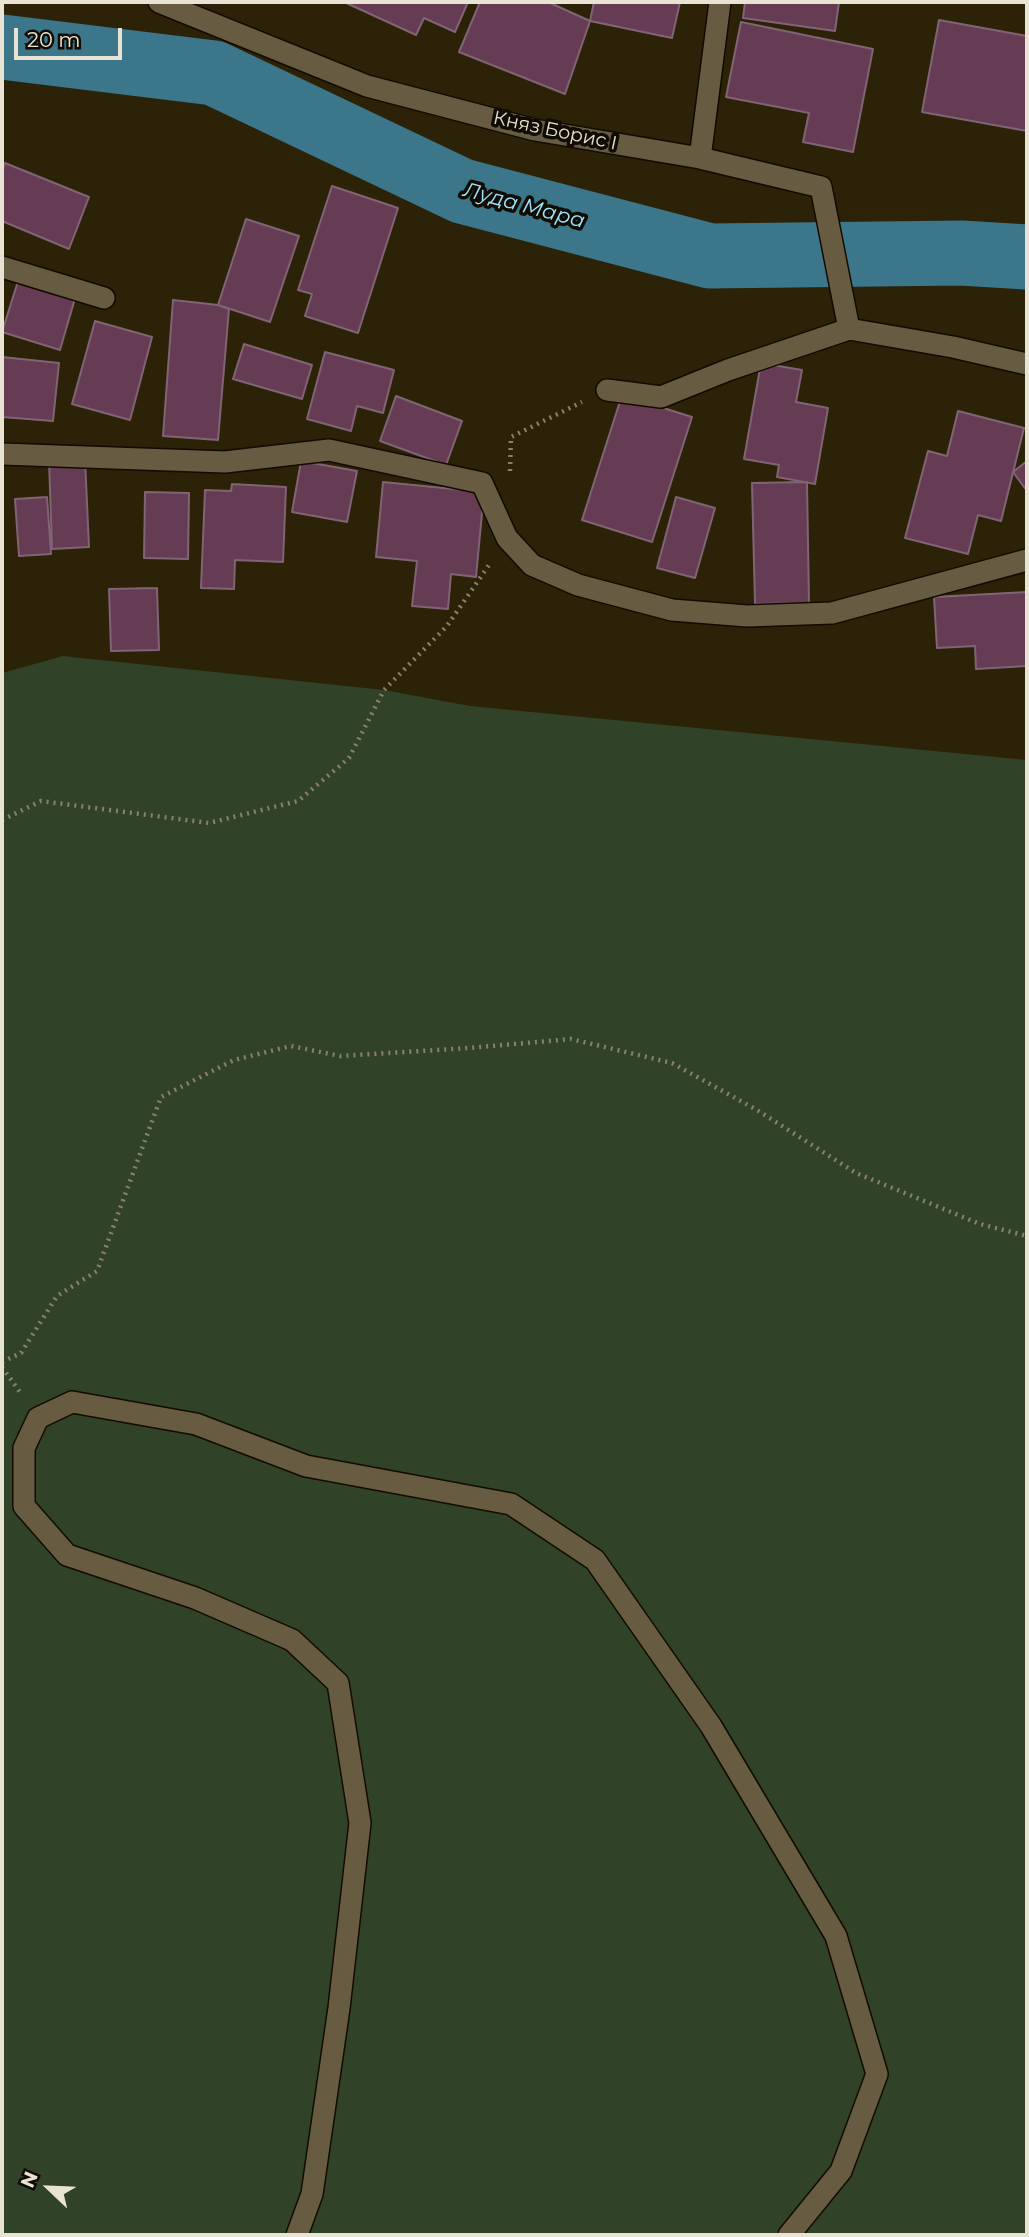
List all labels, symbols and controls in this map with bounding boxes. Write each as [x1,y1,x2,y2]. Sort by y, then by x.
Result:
scale bar [18,14,126,58]
text: 20 m [27,27,81,52]
street label: Княз Борис I [491,107,619,155]
water label: Луда Мара [460,178,588,234]
north arrow [14,2153,84,2223]
text: N [16,2168,43,2191]

